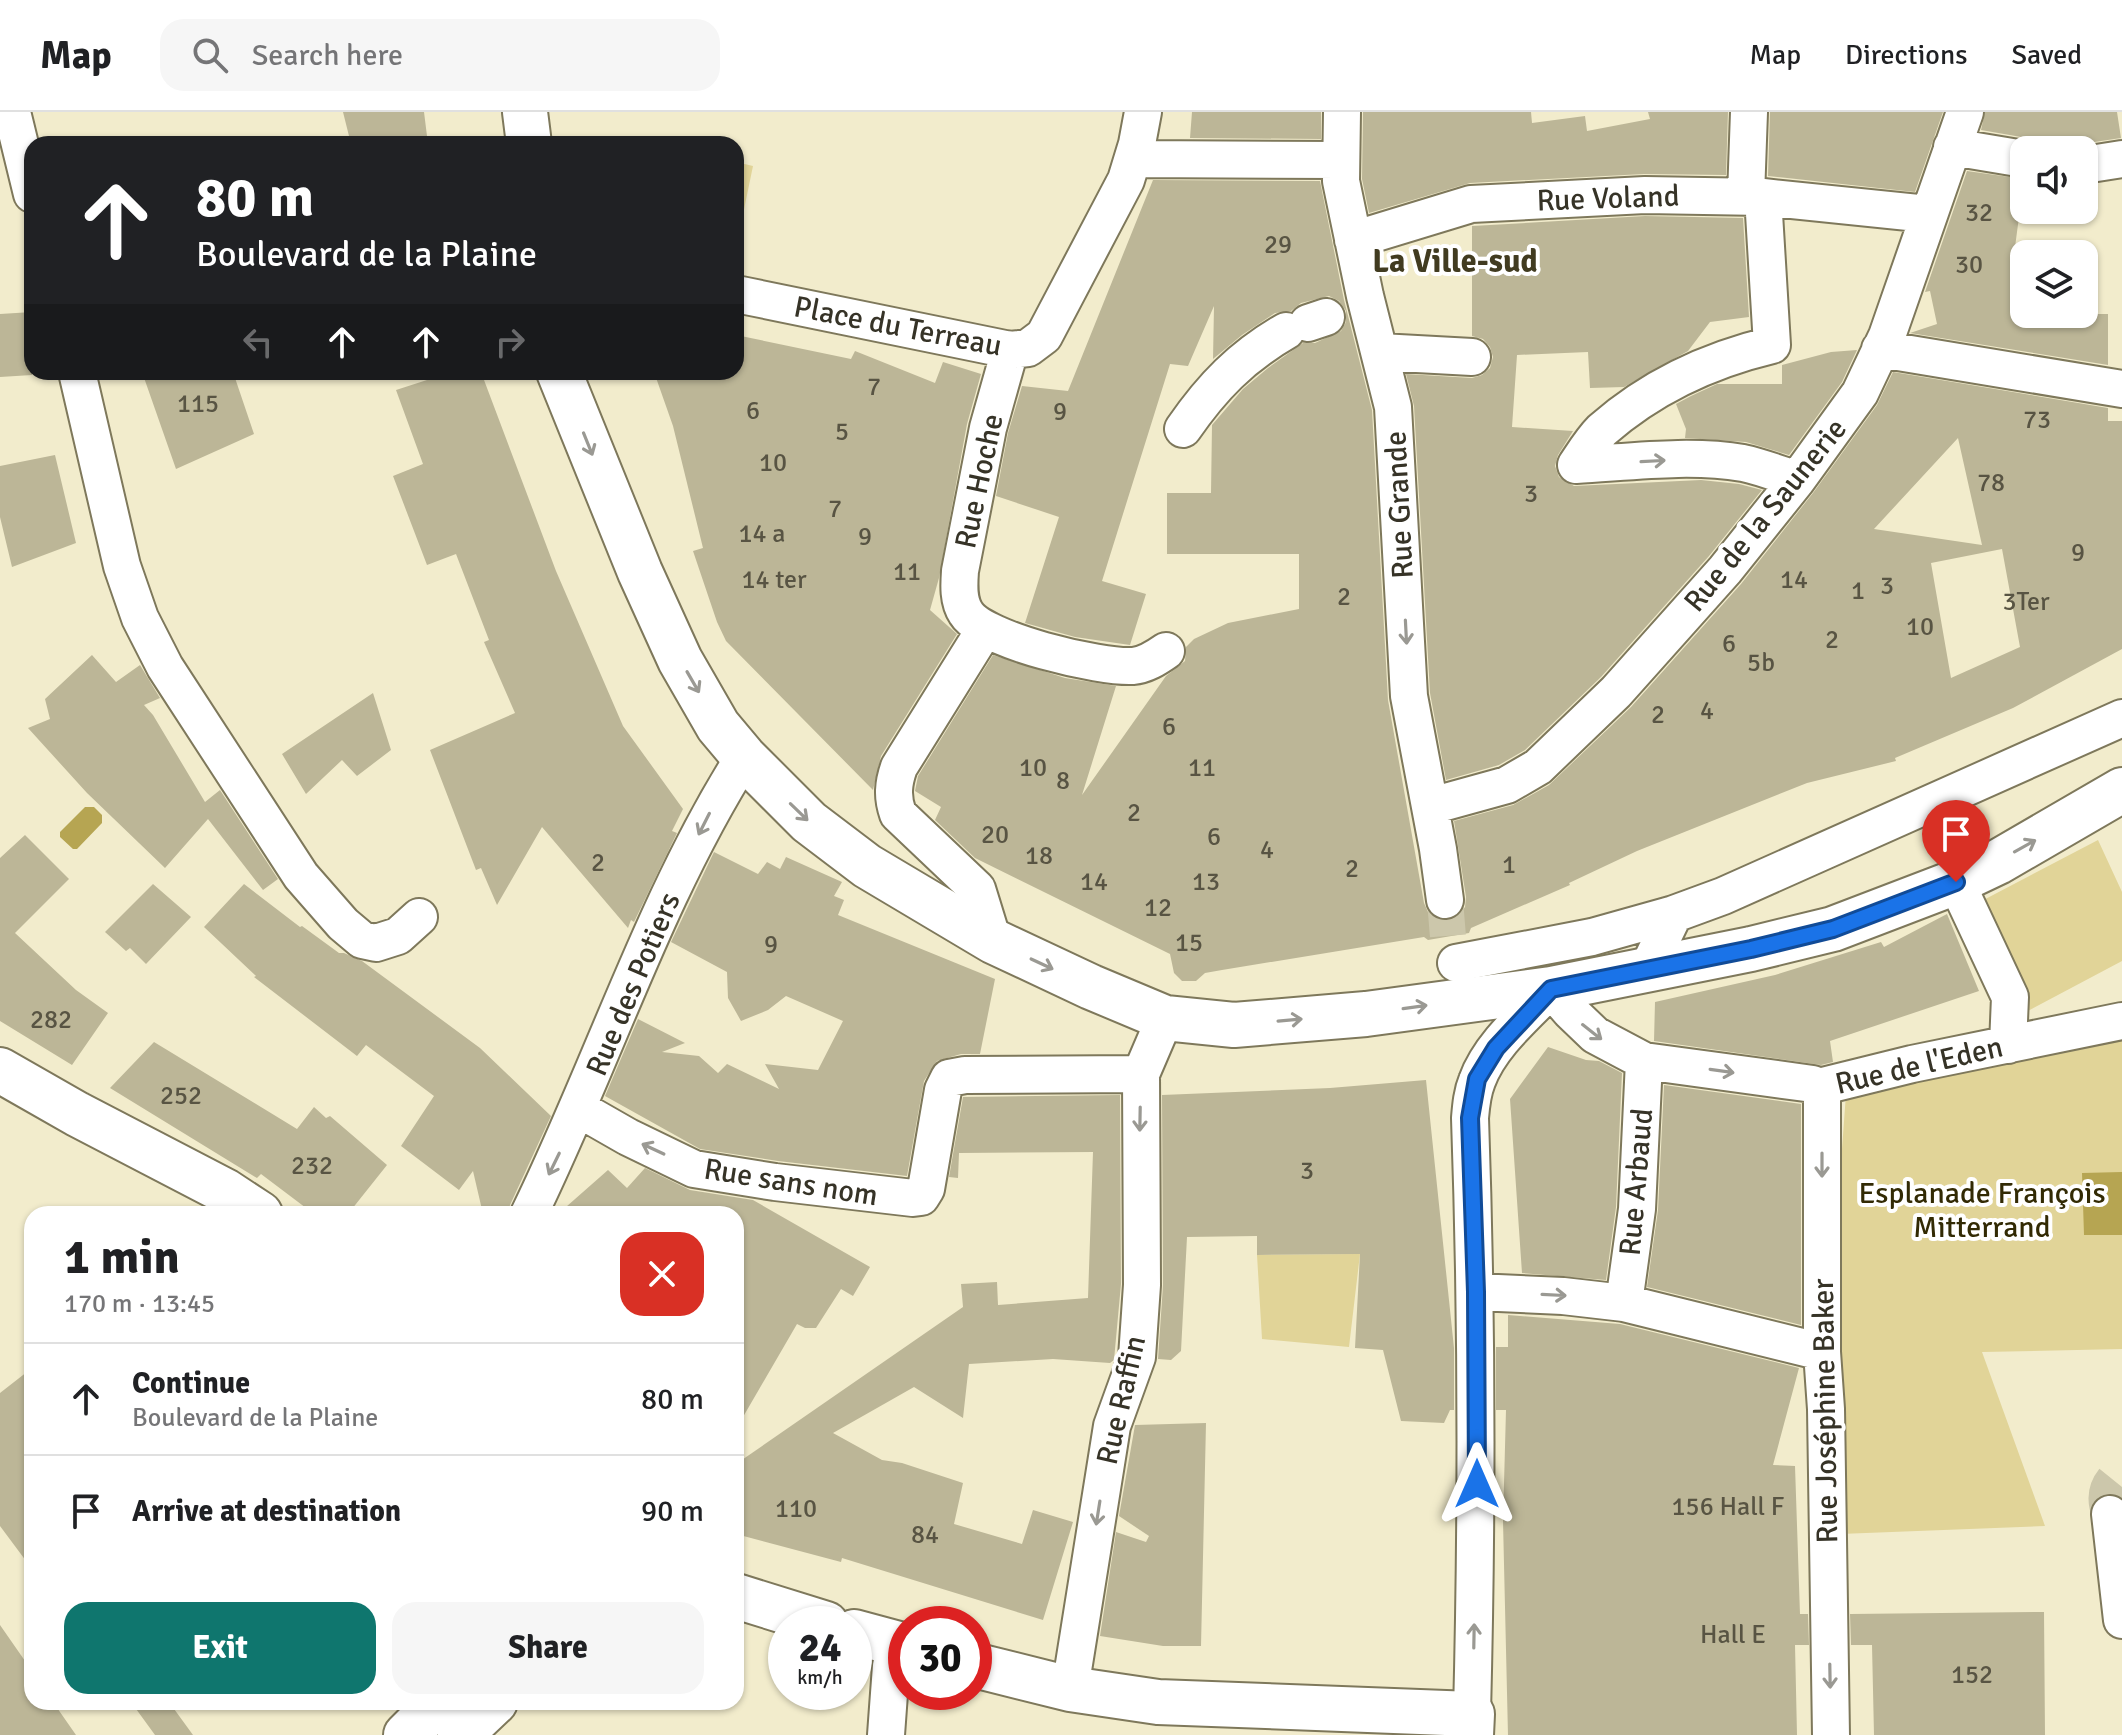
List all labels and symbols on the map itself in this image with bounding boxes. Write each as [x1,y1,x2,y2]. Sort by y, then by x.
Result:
street label: Rue Voland [1536,178,1680,219]
house number: 32 [1965,197,1993,229]
house number: 29 [1264,229,1292,261]
district label: La Ville-sud [1372,242,1538,281]
house number: 30 [1955,249,1983,281]
street label: Place du Terreau [791,288,1005,365]
house number: 7 [867,371,881,403]
house number: 115 [177,388,219,420]
house number: 6 [746,395,760,427]
house number: 9 [1053,396,1067,428]
house number: 73 [2023,404,2051,436]
street label: Rue Hoche [947,410,1012,552]
street label: Rue de la Saunerie [1676,411,1855,619]
house number: 5 [835,416,849,448]
street label: Rue Grande [1377,430,1422,580]
one-way arrow [582,431,597,456]
house number: 10 [759,447,787,479]
one-way arrow [1640,453,1666,468]
house number: 78 [1977,467,2005,499]
house number: 3 [1524,478,1538,510]
house number: 7 [828,493,842,525]
house number: 14 a [739,518,785,550]
house number: 9 [858,521,872,553]
house number: 9 [2071,537,2085,569]
house number: 11 [893,556,921,588]
house number: 14 ter [741,564,807,596]
house number: 14 [1780,564,1808,596]
house number: 3 [1880,570,1894,602]
house number: 1 [1851,575,1865,607]
house number: 2 [1337,581,1351,613]
house number: 3Ter [2002,586,2050,618]
house number: 10 [1906,611,1934,643]
one-way arrow [1399,618,1414,645]
house number: 2 [1825,624,1839,656]
house number: 6 [1722,628,1736,660]
house number: 5b [1747,647,1775,679]
one-way arrow [685,670,701,693]
house number: 4 [1700,695,1714,727]
house number: 2 [1651,699,1665,731]
house number: 6 [1162,711,1176,743]
house number: 10 [1019,752,1047,784]
house number: 11 [1188,752,1216,784]
house number: 8 [1056,765,1070,797]
house number: 2 [1127,797,1141,829]
pin [1922,800,1990,882]
one-way arrow [789,802,808,821]
one-way arrow [696,812,711,836]
house number: 20 [981,819,1009,851]
house number: 6 [1207,821,1221,853]
house number: 4 [1260,834,1274,866]
one-way arrow [2013,838,2037,854]
house number: 18 [1025,840,1053,872]
house number: 2 [591,847,605,879]
house number: 1 [1502,849,1516,881]
house number: 2 [1345,853,1359,885]
house number: 14 [1080,866,1108,898]
house number: 13 [1192,866,1220,898]
street label: Rue des Potiers [578,887,689,1081]
house number: 12 [1144,892,1172,924]
house number: 15 [1175,927,1203,959]
house number: 9 [764,929,778,961]
one-way arrow [1030,957,1054,972]
one-way arrow [1402,999,1427,1014]
house number: 282 [30,1004,72,1036]
one-way arrow [1276,1012,1303,1027]
one-way arrow [1582,1022,1603,1040]
street label: Rue de l'Eden [1832,1028,2006,1103]
one-way arrow [1709,1064,1734,1079]
house number: 252 [160,1080,202,1112]
one-way arrow [1132,1105,1147,1132]
street label: Rue Arbaud [1612,1107,1661,1257]
one-way arrow [641,1141,665,1156]
house number: 232 [291,1150,333,1182]
street label: Rue sans nom [701,1150,881,1215]
one-way arrow [1814,1151,1830,1178]
one-way arrow [546,1152,561,1176]
house number: 3 [1300,1155,1314,1187]
park label: Esplanade François Mitterrand [1858,1175,2106,1246]
street label: Rue Joséphine Baker [1805,1278,1846,1544]
one-way arrow [1540,1288,1567,1303]
street label: Rue Raffin [1089,1332,1154,1468]
position arrow [1435,1442,1519,1526]
house number: 156 Hall F [1672,1491,1784,1523]
house number: 110 [775,1493,817,1525]
one-way arrow [1090,1500,1105,1526]
house number: 84 [911,1519,939,1551]
speed limit sign: 30 [888,1606,992,1710]
house number: Hall E [1700,1619,1766,1651]
one-way arrow [1467,1623,1482,1650]
house number: 152 [1951,1659,1993,1691]
one-way arrow [1822,1662,1838,1689]

